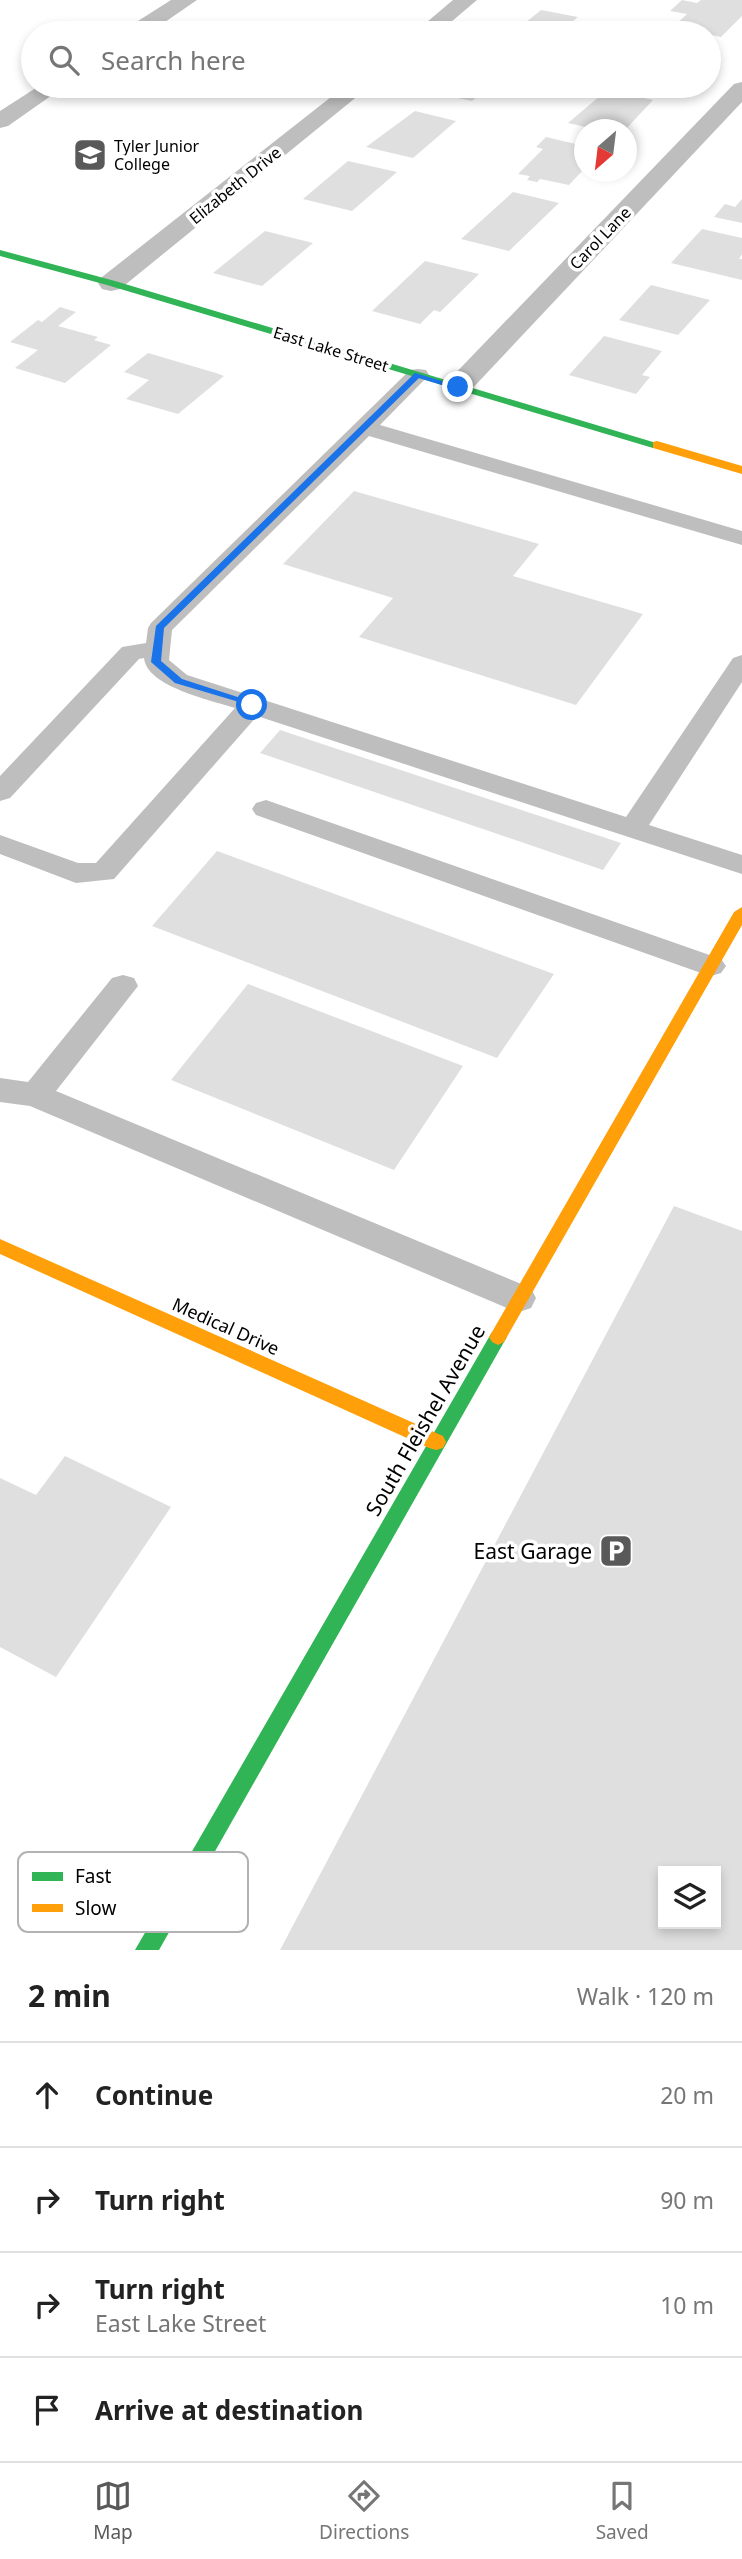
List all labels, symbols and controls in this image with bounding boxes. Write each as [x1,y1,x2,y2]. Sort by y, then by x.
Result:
search box [21,21,721,98]
icon: search [45,41,83,79]
text: Search here [101,42,246,78]
north arrow [574,119,637,182]
place label: Tyler Junior College [114,135,200,175]
school or university icon: Tyler Junior College [71,136,109,174]
street label: Elizabeth Drive [185,141,285,229]
street label: Carol Lane [564,202,636,274]
street label: East Lake Street [271,321,391,377]
route end [442,371,473,402]
route start [236,689,267,720]
street label: Medical Drive [169,1292,283,1360]
street label: South Fleishel Avenue [359,1319,491,1521]
parking icon: East Garage [597,1532,635,1570]
place label: East Garage [474,1537,592,1565]
legend [18,1852,248,1932]
text: Fast [75,1863,112,1889]
map controls [658,1866,721,1929]
button: layers [658,1866,721,1929]
text: Slow [75,1895,116,1921]
text: 2 min [28,1975,111,2016]
text: Walk · 120 m [577,1980,714,2012]
icon: ahead [28,2076,66,2114]
text: Continue [95,2077,213,2113]
text: 20 m [660,2079,714,2111]
icon: right [28,2181,66,2219]
text: Turn right [95,2182,225,2218]
text: 90 m [660,2184,714,2216]
text: Turn right [95,2271,225,2307]
icon: right [28,2286,66,2324]
text: 10 m [660,2289,714,2321]
text: East Lake Street [95,2307,266,2339]
icon: arrive [28,2391,66,2429]
text: Arrive at destination [95,2392,364,2428]
tab: Map [93,2477,133,2545]
tab: Directions [319,2477,409,2545]
tab: Saved [596,2477,649,2545]

